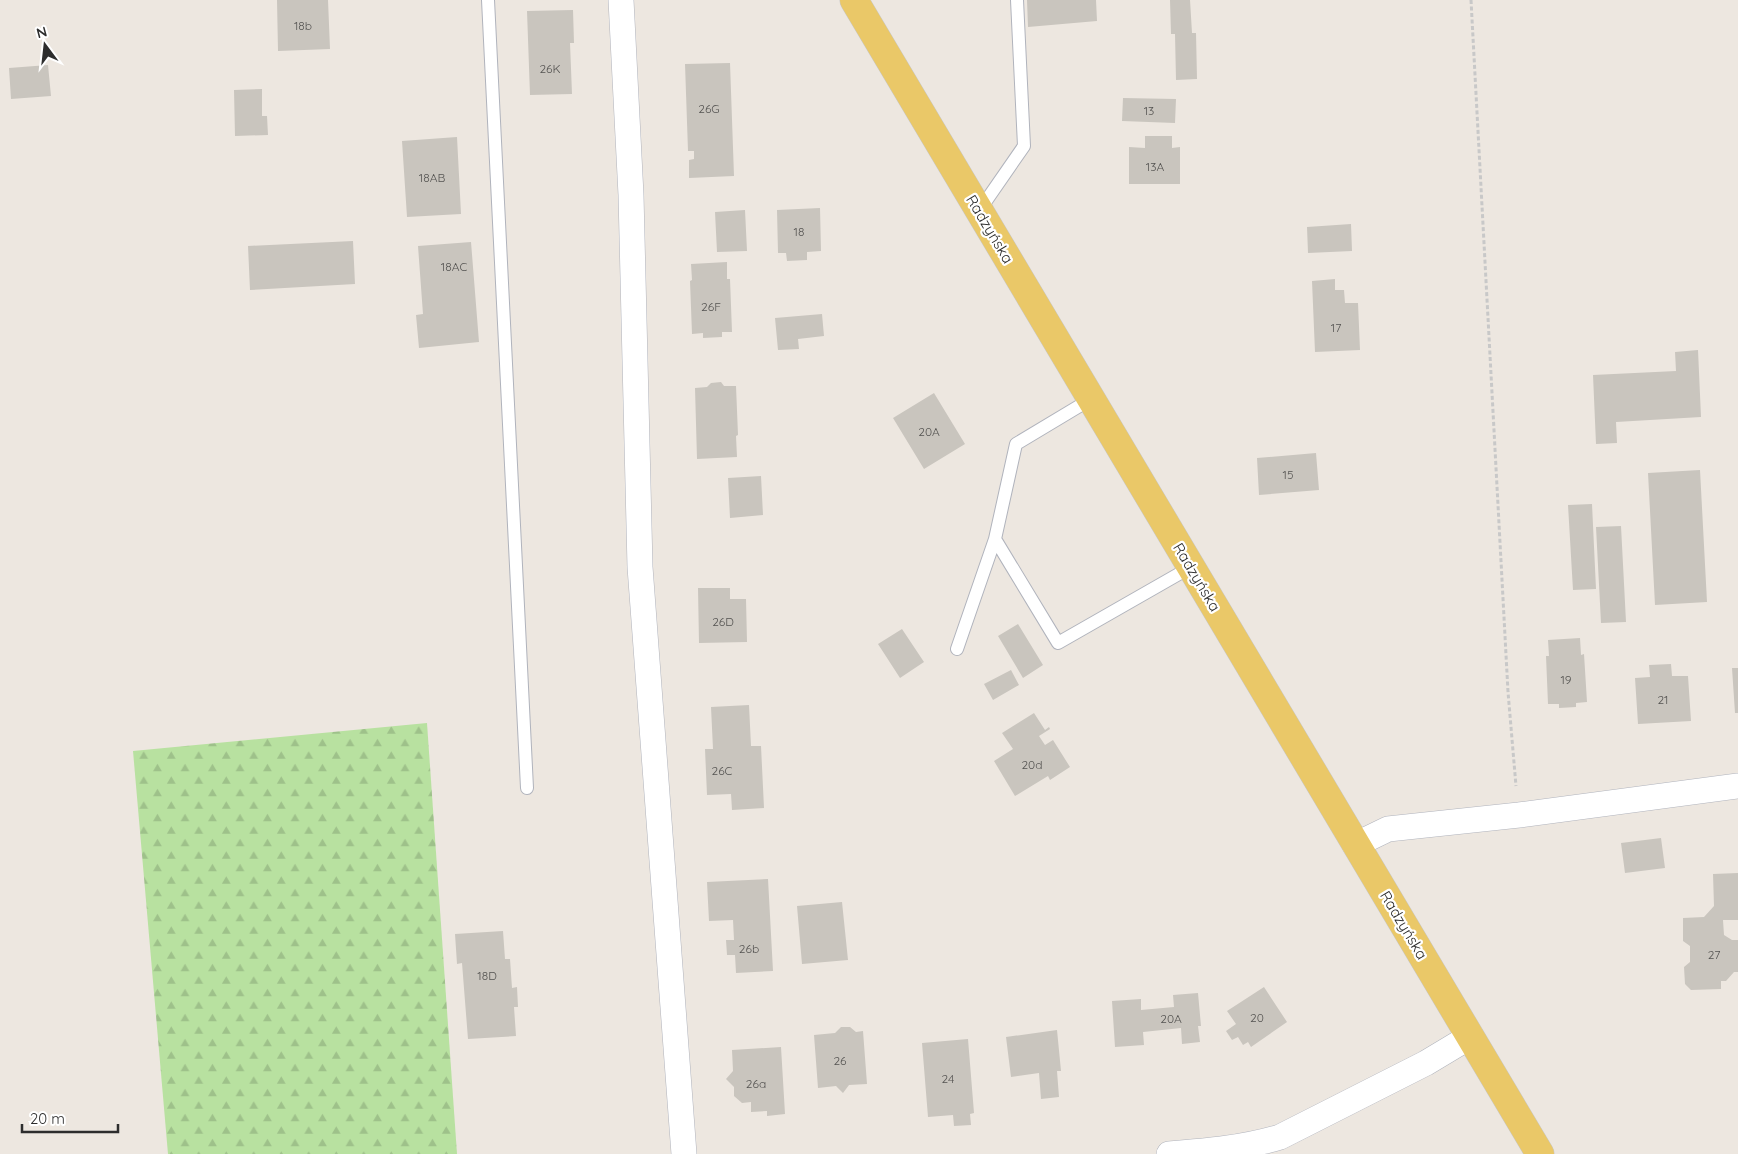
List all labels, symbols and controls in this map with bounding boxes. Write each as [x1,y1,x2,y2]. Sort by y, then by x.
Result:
house number: 18b [294,18,312,33]
north arrow [20,20,70,70]
text: N [34,22,49,42]
house number: 26K [539,61,561,76]
house number: 26G [698,101,720,116]
house number: 13 [1144,103,1154,118]
house number: 13A [1146,159,1164,174]
house number: 18AB [419,170,445,185]
street label: Radzyńska [962,191,1018,267]
house number: 18 [794,224,804,239]
house number: 18AC [441,259,467,274]
house number: 26F [701,299,721,314]
house number: 17 [1331,320,1341,335]
house number: 20A [918,424,940,439]
house number: 15 [1283,467,1293,482]
street label: Radzyńska [1169,539,1225,615]
house number: 26D [712,614,734,629]
house number: 19 [1560,672,1572,687]
house number: 21 [1657,692,1669,707]
house number: 20d [1021,757,1043,772]
house number: 26C [712,763,733,778]
street label: Radzyńska [1376,887,1432,963]
house number: 26b [739,941,759,956]
house number: 27 [1708,947,1720,962]
house number: 18D [477,968,497,983]
house number: 20 [1250,1010,1264,1025]
house number: 20A [1160,1011,1182,1026]
house number: 26 [833,1053,847,1068]
house number: 24 [942,1071,954,1086]
house number: 26a [746,1076,766,1091]
scale bar [22,1102,119,1134]
text: 20 m [30,1109,65,1128]

